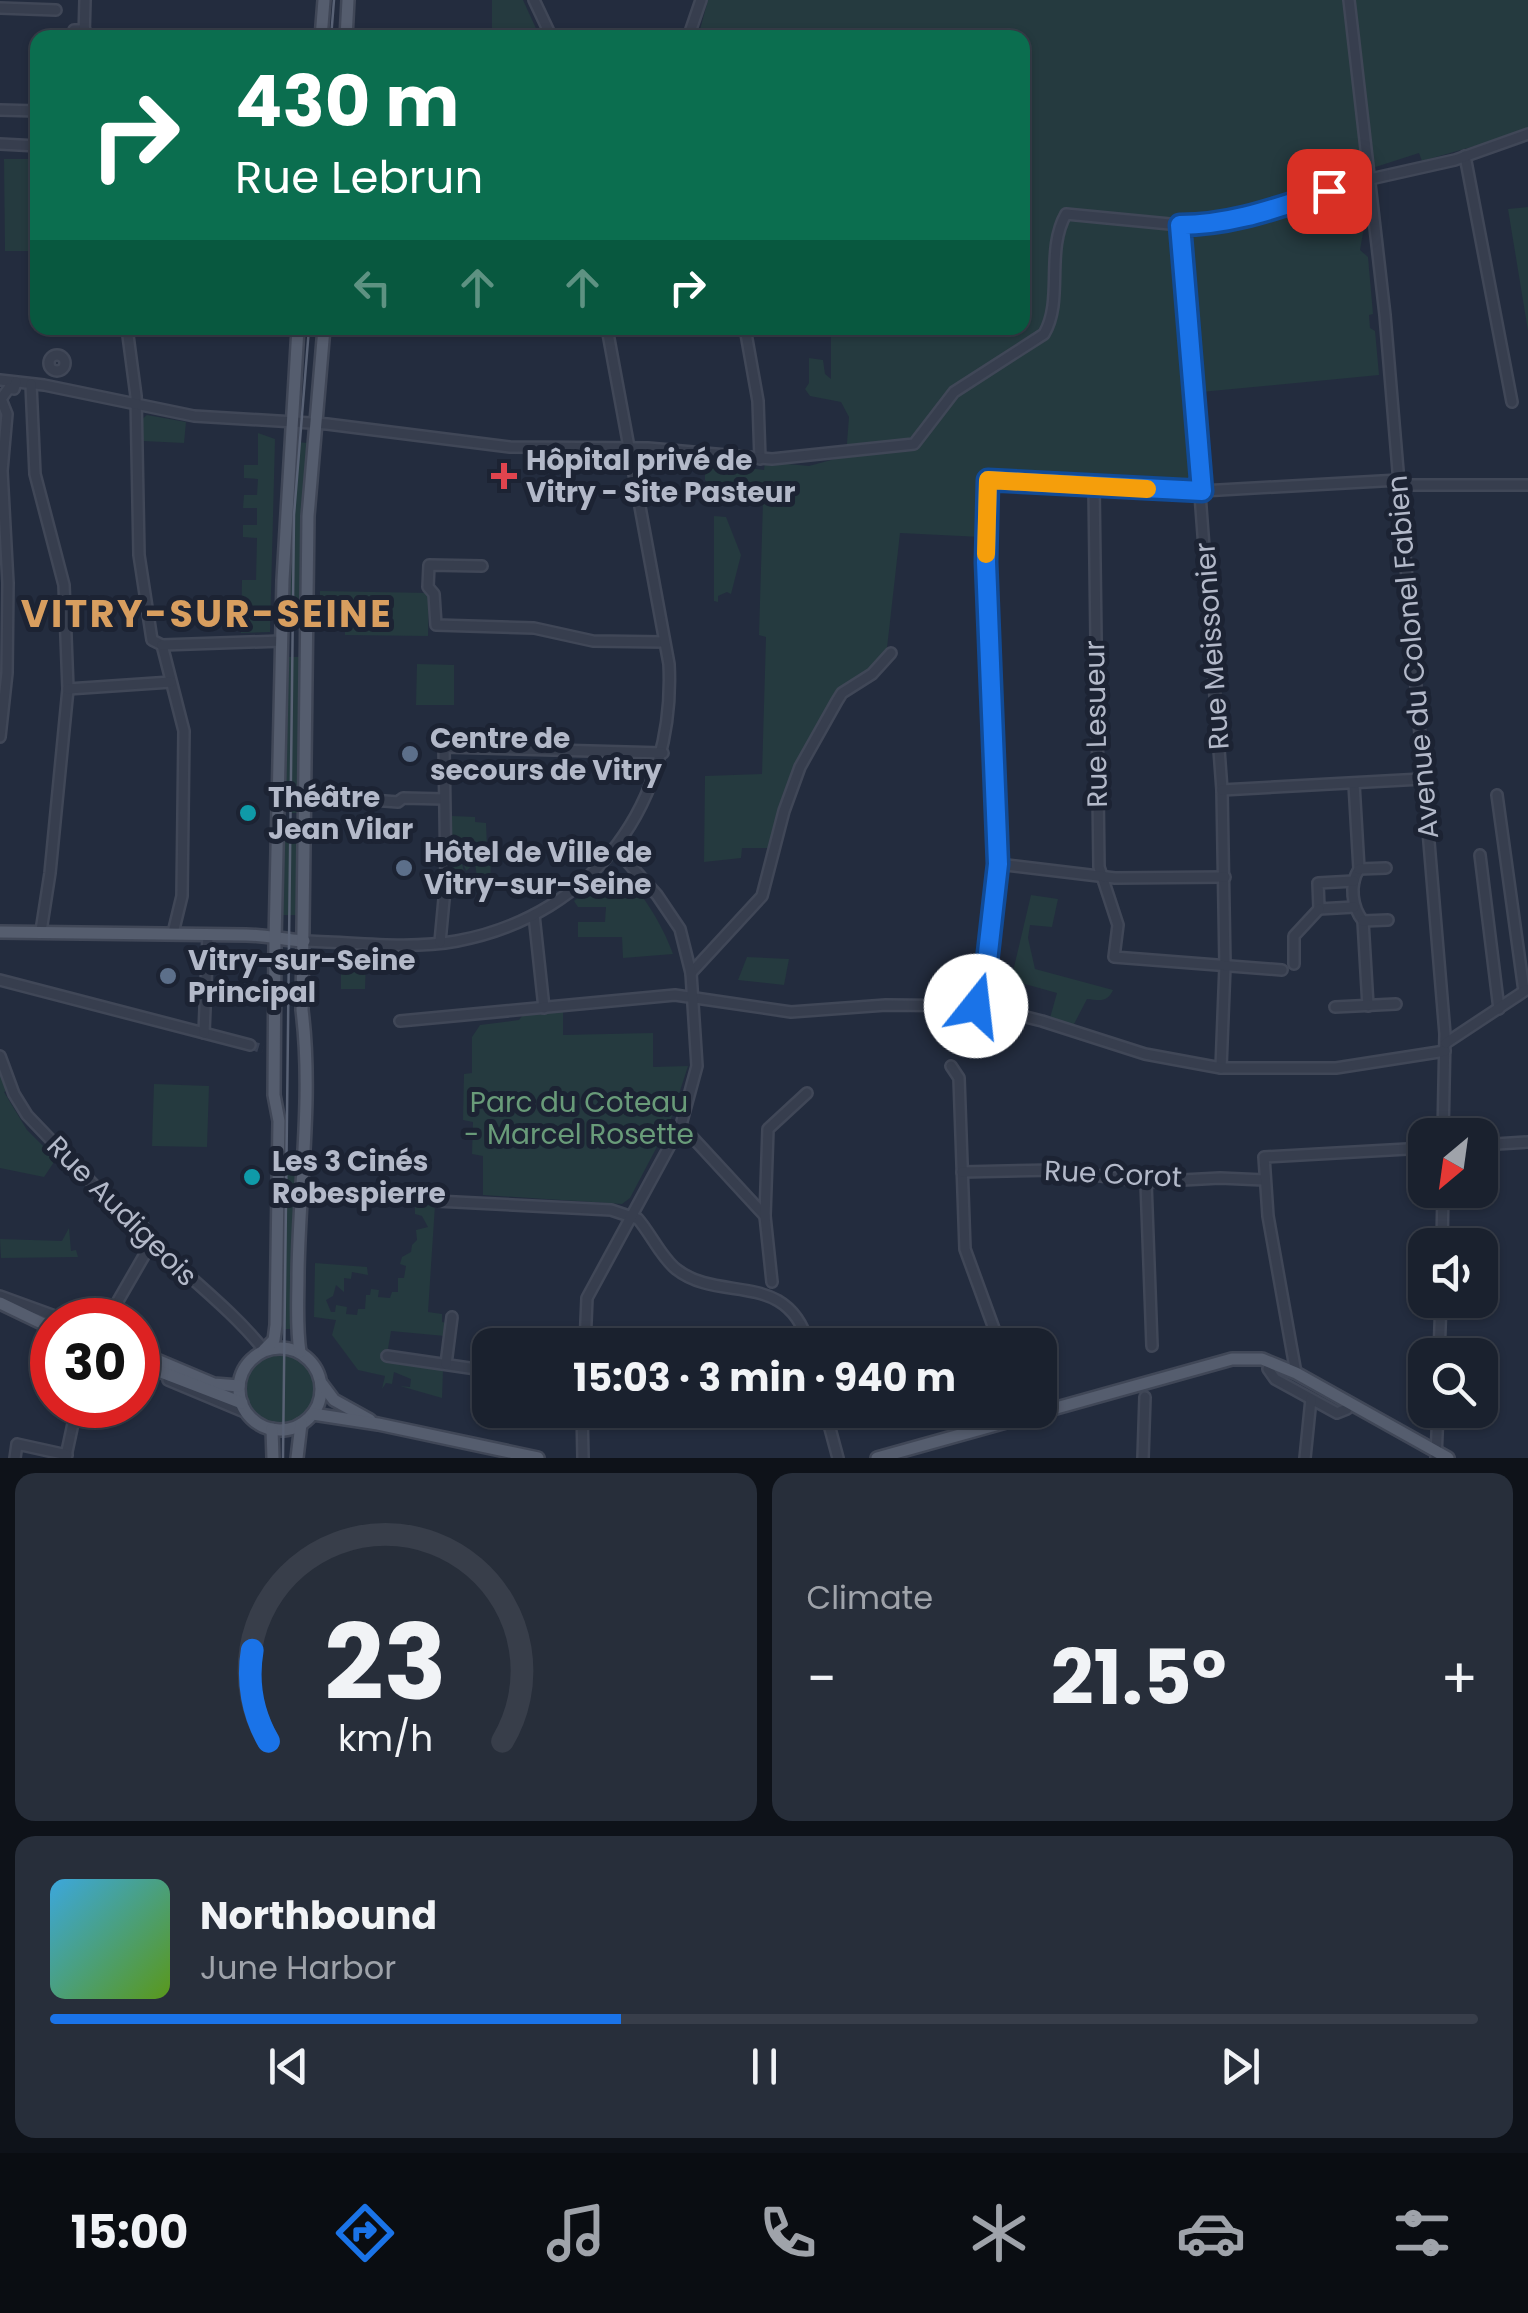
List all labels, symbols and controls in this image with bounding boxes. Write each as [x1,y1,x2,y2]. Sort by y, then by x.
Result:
text: 430 m [235,52,459,151]
icon: right [70,70,200,200]
text: Rue Lebrun [235,146,483,209]
pin [1287,149,1372,234]
icon: arrive [1302,164,1357,219]
icon: left [345,260,400,315]
icon: ahead [450,260,505,315]
icon: ahead [555,260,610,315]
icon: right [660,260,715,315]
place label: Hôpital privé de Vitry - Site Pasteur [526,441,795,512]
marker: Hôpital privé de Vitry - Site Pasteur [491,463,517,489]
street label: Avenue du Colonel Fabien [1378,473,1448,841]
street label: Rue Meissonier [1185,541,1239,751]
district label: VITRY-SUR-SEINE [21,587,393,640]
street label: Rue Lesueur [1075,640,1117,808]
place label: Centre de secours de Vitry [430,719,662,790]
marker: Centre de secours de Vitry [399,743,421,765]
place label: Théâtre Jean Vilar [268,778,413,849]
marker: Théâtre Jean Vilar [237,802,259,824]
place label: Hôtel de Ville de Vitry-sur-Seine [424,833,652,904]
marker: Hôtel de Ville de Vitry-sur-Seine [393,857,415,879]
place label: Vitry-sur-Seine Principal [188,941,416,1012]
position arrow [924,954,1028,1058]
marker: Vitry-sur-Seine Principal [157,965,179,987]
park label: Parc du Coteau - Marcel Rosette [464,1083,694,1154]
north arrow [1408,1118,1498,1208]
map controls [1408,1118,1498,1428]
street label: Rue Audigeois [38,1127,206,1295]
place label: Les 3 Cinés Robespierre [272,1142,446,1213]
street label: Rue Corot [1043,1151,1183,1197]
marker: Les 3 Cinés Robespierre [241,1166,263,1188]
button: sound [1408,1228,1498,1318]
speed limit sign: 30 [30,1298,160,1428]
button: search [1408,1338,1498,1428]
text: 15:03 · 3 min · 940 m [573,1351,956,1404]
text: Climate [807,1575,933,1620]
text: 23 [325,1590,447,1735]
text: 21.5° [1051,1625,1226,1730]
text: − [807,1640,837,1717]
text: + [1440,1640,1478,1717]
text: km/h [338,1713,433,1764]
text: Northbound [200,1889,437,1942]
text: June Harbor [200,1945,396,1990]
icon: previous [261,2039,316,2094]
icon: pause [737,2039,792,2094]
icon: next [1213,2039,1268,2094]
icon: directions [330,2198,400,2268]
icon: music [541,2198,611,2268]
icon: phone [753,2198,823,2268]
icon: climate [964,2198,1034,2268]
icon: car [1176,2198,1246,2268]
icon: filters [1387,2198,1457,2268]
text: 15:00 [71,2201,188,2264]

